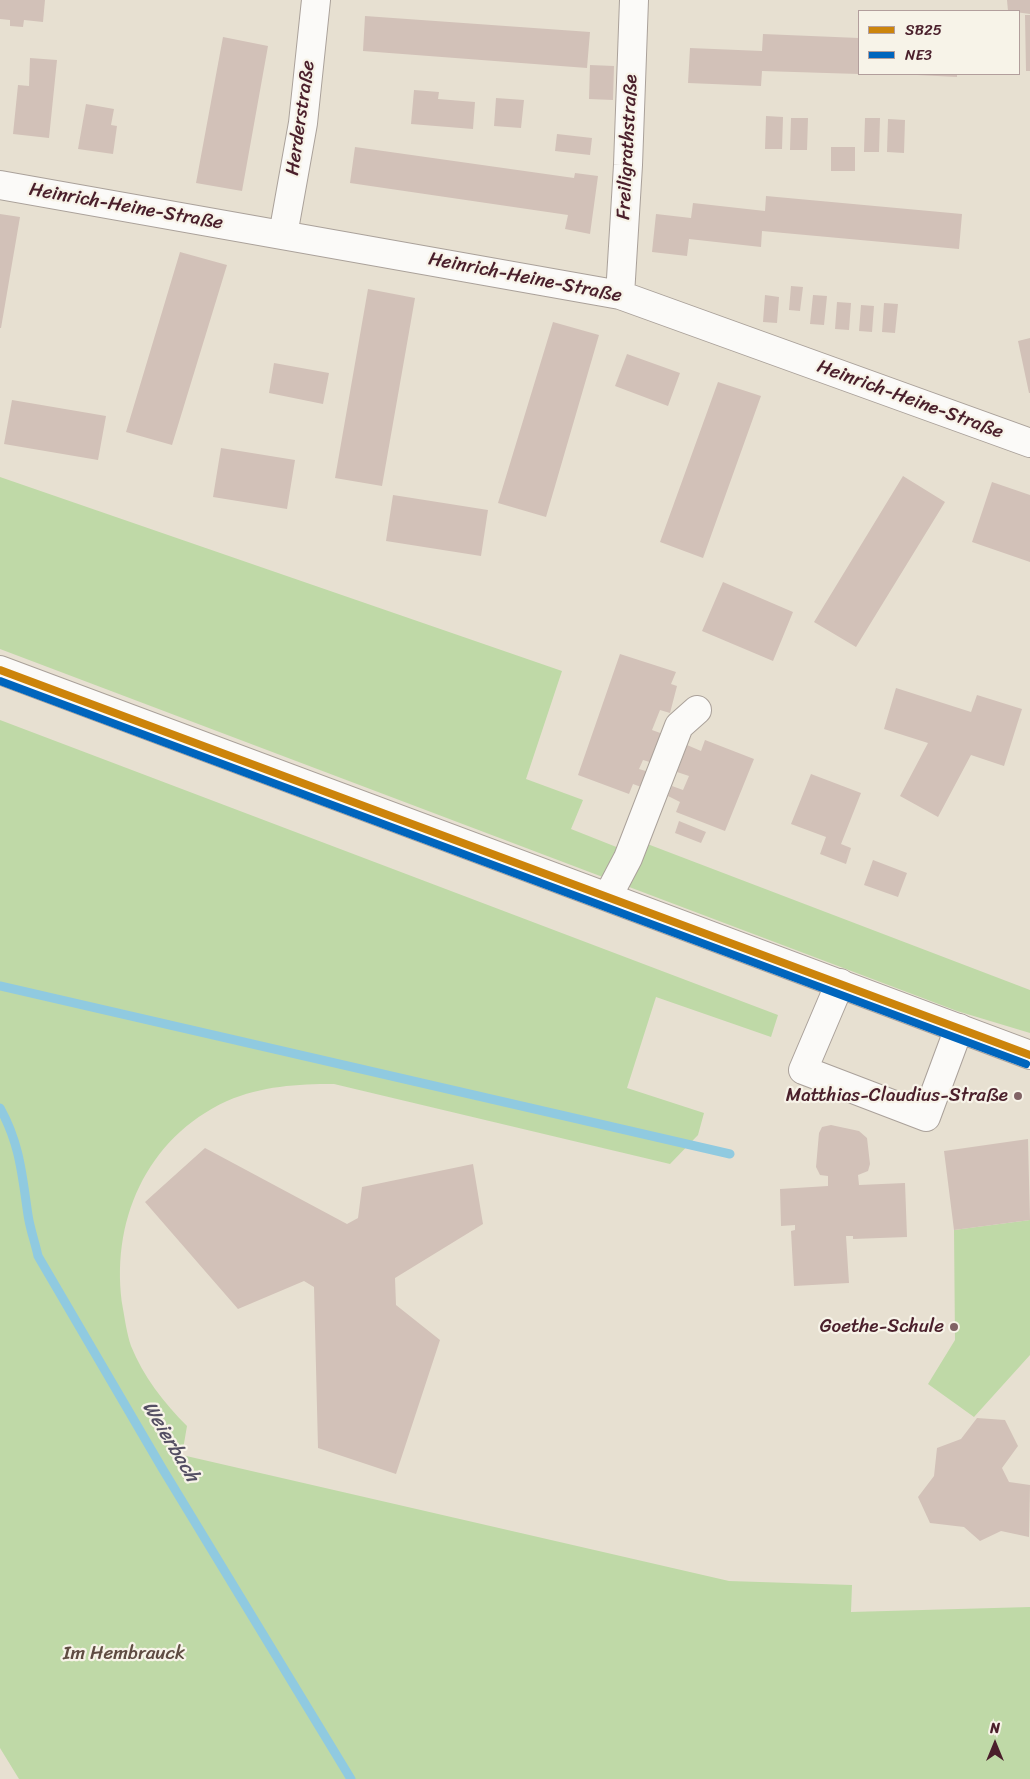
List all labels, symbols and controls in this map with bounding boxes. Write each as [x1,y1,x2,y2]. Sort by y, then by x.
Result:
legend [858,10,1020,75]
text: SB25 [905,17,942,43]
text: NE3 [905,42,932,68]
street label: Herderstraße [282,59,320,177]
street label: Freiligrathstraße [613,74,643,220]
street label: Heinrich-Heine-Straße [27,179,225,235]
street label: Heinrich-Heine-Straße [426,248,624,308]
street label: Heinrich-Heine-Straße [814,356,1006,444]
place label: Matthias-Claudius-Straße [786,1085,1008,1107]
marker: Matthias-Claudius-Straße [1012,1090,1024,1102]
place label: Goethe-Schule [820,1316,944,1338]
marker: Goethe-Schule [948,1321,960,1333]
water label: Weierbach [136,1397,204,1487]
park label: Im Hembrauck [63,1643,185,1665]
text: N [990,1716,1000,1741]
north arrow [970,1719,1020,1769]

